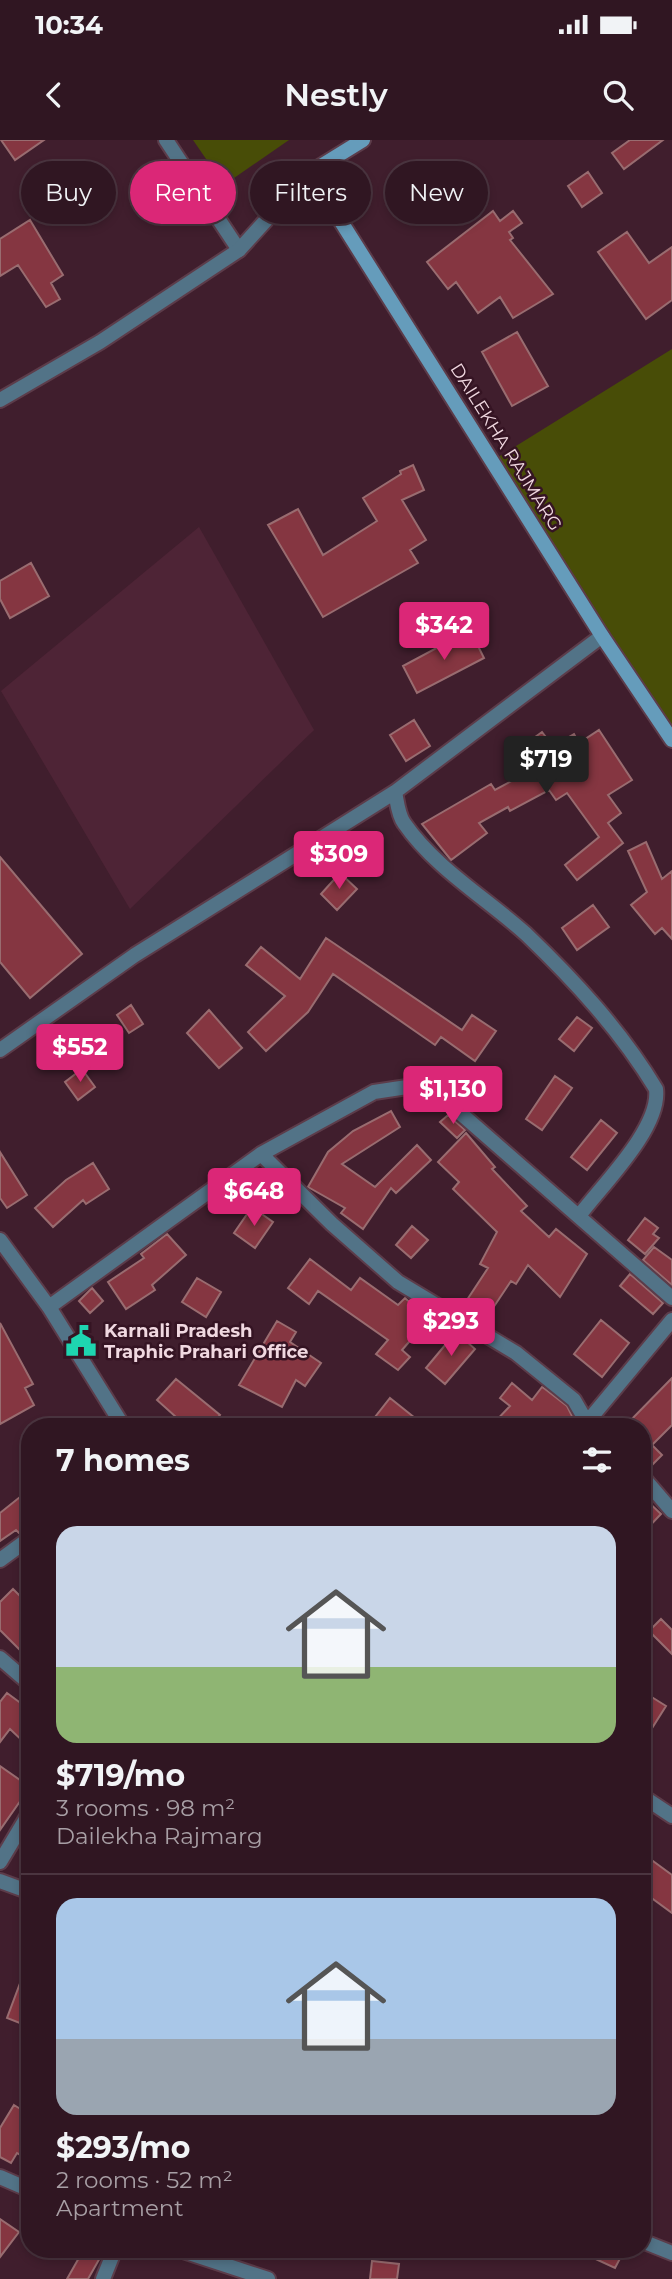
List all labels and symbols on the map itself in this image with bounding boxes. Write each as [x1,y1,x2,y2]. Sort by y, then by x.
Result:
street label: DAILEKHA RAJMARG [446,359,566,535]
pin: $342 [403,602,485,662]
pin: $719 [505,736,587,796]
pin: $309 [298,832,380,891]
pin: $552 [39,1024,121,1084]
pin: $1,130 [396,1066,510,1126]
pin: $648 [213,1168,295,1228]
pin: $293 [410,1298,492,1358]
place label: Karnali Pradesh Traphic Prahari Office [104,1320,308,1363]
public building icon: Karnali Pradesh Traphic Prahari Office [64,1324,98,1358]

